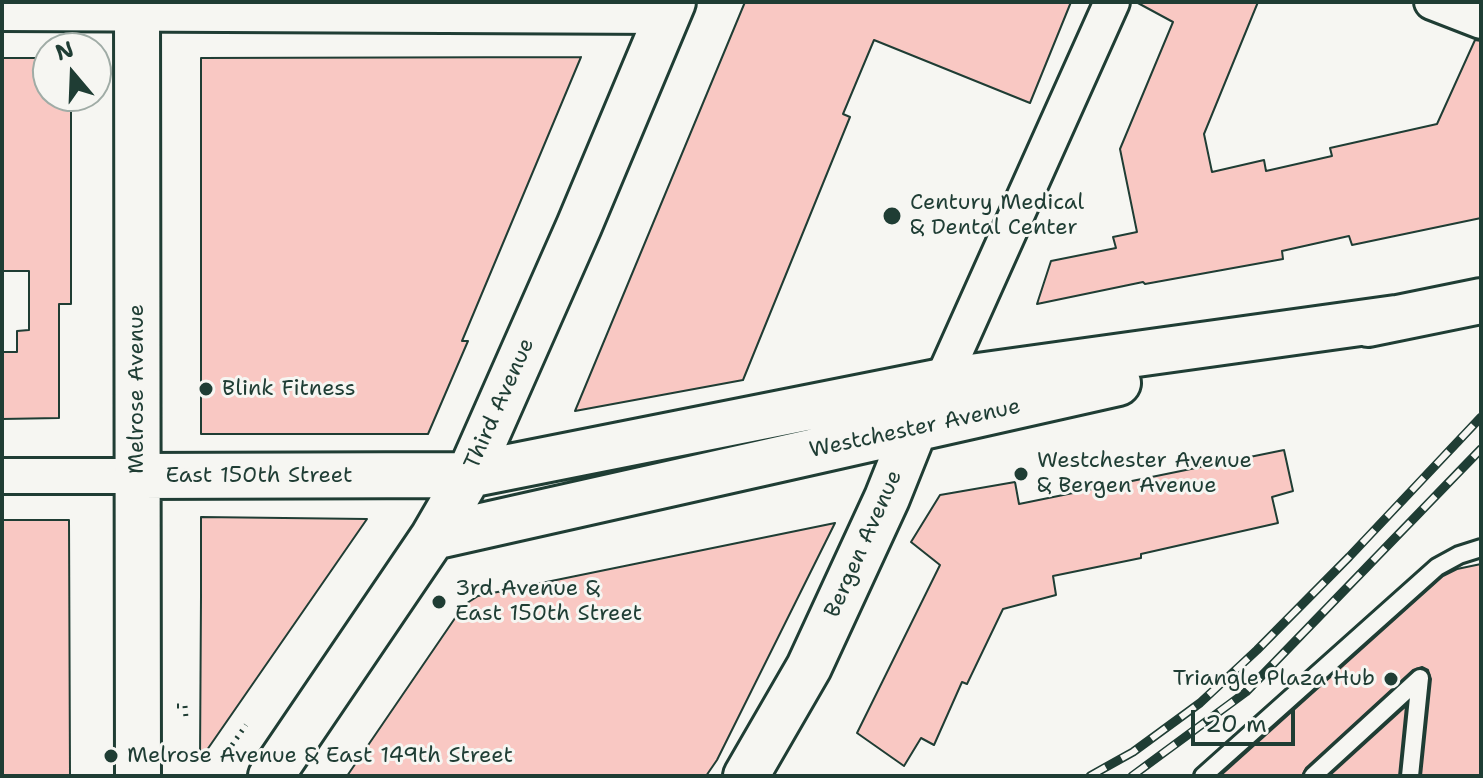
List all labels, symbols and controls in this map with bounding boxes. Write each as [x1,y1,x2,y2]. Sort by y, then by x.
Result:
north arrow [32,32,112,112]
text: N [52,34,78,67]
place label: Century Medical & Dental Center [910,190,1084,242]
marker: Century Medical & Dental Center [881,205,903,227]
street label: Melrose Avenue [124,304,150,474]
street label: Third Avenue [459,334,541,474]
place label: Blink Fitness [222,376,356,402]
marker: Blink Fitness [197,380,215,398]
street label: Westchester Avenue [807,394,1023,464]
place label: Westchester Avenue & Bergen Avenue [1037,448,1252,500]
street label: East 150th Street [165,463,353,489]
marker: Westchester Avenue & Bergen Avenue [1012,465,1030,483]
street label: Bergen Avenue [820,466,908,622]
place label: 3rd Avenue & East 150th Street [455,576,642,628]
marker: 3rd Avenue & East 150th Street [430,593,448,611]
place label: Triangle Plaza Hub [1173,666,1375,692]
marker: Triangle Plaza Hub [1382,670,1400,688]
scale bar [1195,694,1299,744]
text: 20 m [1205,708,1267,740]
place label: Melrose Avenue & East 149th Street [127,743,513,769]
marker: Melrose Avenue & East 149th Street [102,747,120,765]

